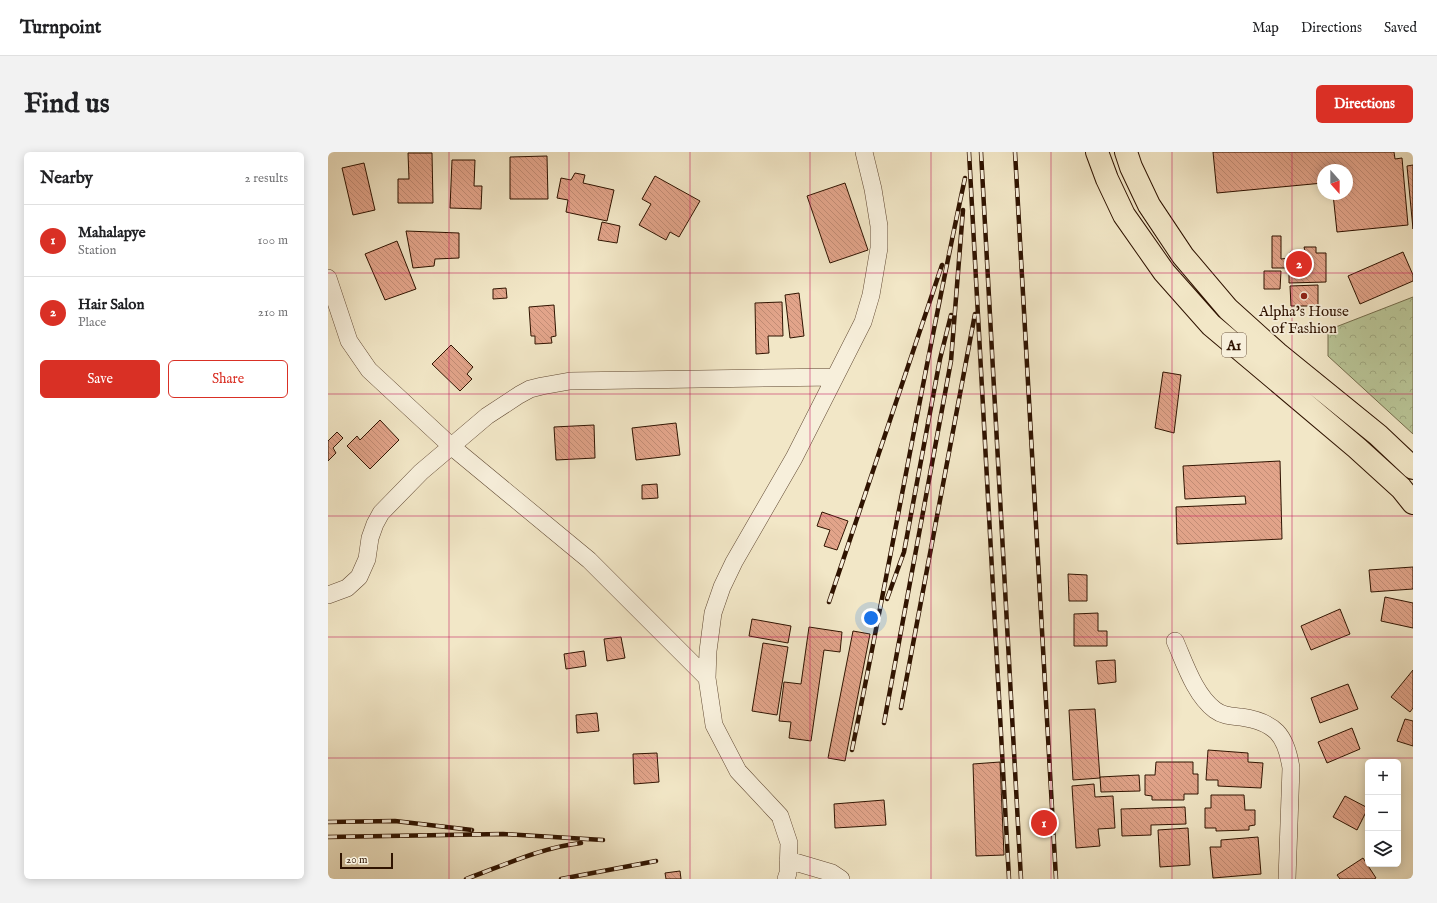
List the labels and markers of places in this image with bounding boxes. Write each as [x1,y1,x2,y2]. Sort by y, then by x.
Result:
pin: 2 [1286,249,1312,279]
marker: Alpha's House of Fashion [1299,291,1309,301]
place label: Alpha's House of Fashion [1258,302,1349,338]
pin: 1 [1031,808,1057,838]

